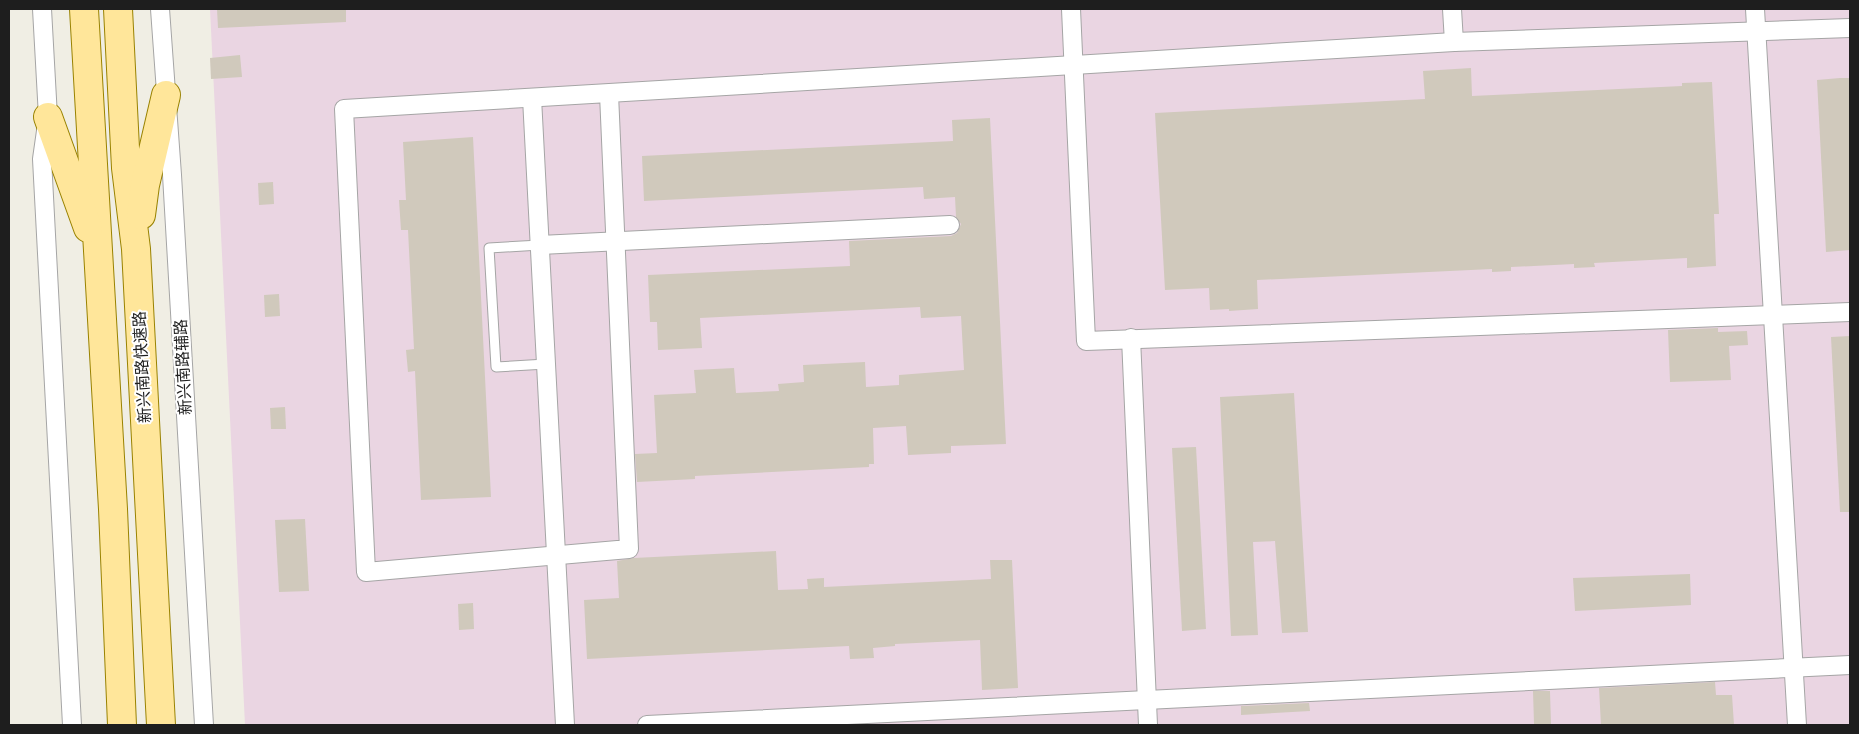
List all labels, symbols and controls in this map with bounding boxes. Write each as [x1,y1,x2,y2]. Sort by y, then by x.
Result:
street label: 新兴南路快速路 [129,311,155,423]
street label: 新兴南路辅路 [170,319,196,415]

